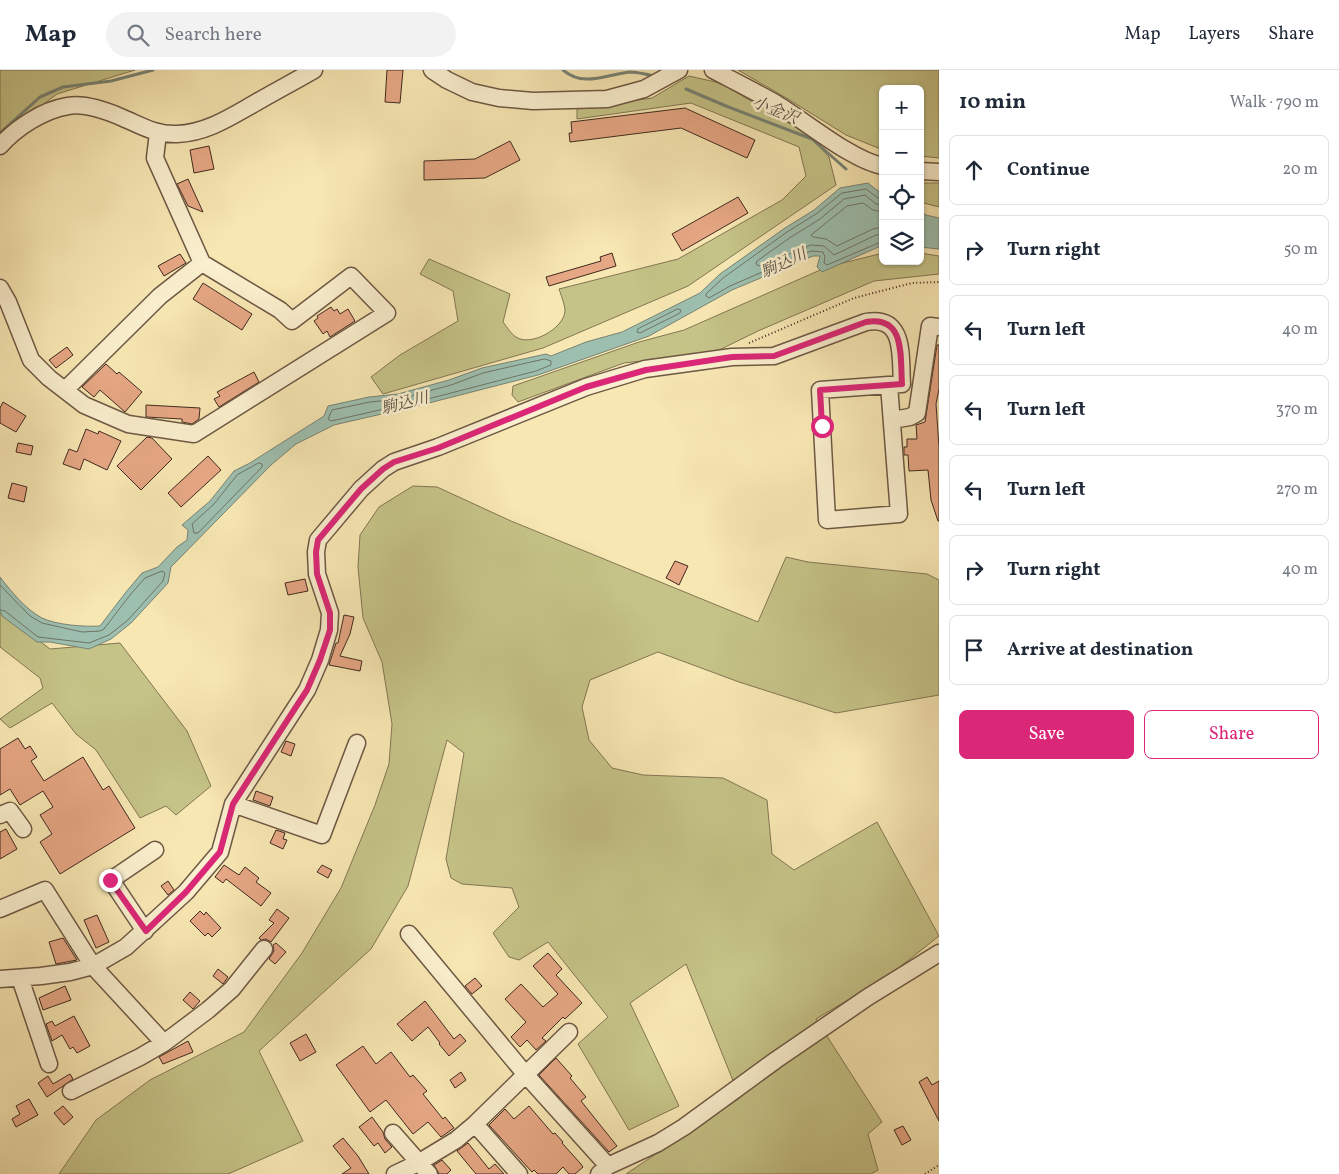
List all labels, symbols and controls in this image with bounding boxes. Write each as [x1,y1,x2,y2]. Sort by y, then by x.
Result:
search box [106,12,456,57]
text: Map [25,18,76,52]
icon: search [124,21,152,49]
text: Search here [164,22,262,48]
text: Map [1124,22,1160,47]
text: Layers [1188,22,1240,47]
text: Share [1268,22,1314,47]
map controls [879,85,924,265]
button: + [879,85,924,130]
text: 10 min [959,88,1026,117]
water label: 小金沢 [749,92,803,131]
text: Walk · 790 m [1230,92,1319,114]
button: − [879,130,924,175]
icon: ahead [960,156,988,184]
text: Continue [1007,157,1090,183]
text: 20 m [1283,159,1318,181]
button: locate [879,175,924,220]
button: layers [879,220,924,265]
icon: right [960,236,988,264]
text: Turn right [1007,237,1100,263]
text: 50 m [1284,239,1318,261]
water label: 駒込川 [758,243,812,284]
icon: left [960,316,988,344]
text: Turn left [1007,317,1086,343]
text: 40 m [1282,319,1318,341]
water label: 駒込川 [379,387,433,420]
icon: left [960,396,988,424]
text: Turn left [1007,397,1086,423]
text: 370 m [1276,399,1318,421]
route start [811,415,834,438]
icon: left [960,476,988,504]
text: Turn left [1007,477,1086,503]
text: 270 m [1276,479,1318,501]
icon: right [960,556,988,584]
text: Turn right [1007,557,1100,583]
text: 40 m [1282,559,1318,581]
icon: arrive [960,636,988,664]
text: Arrive at destination [1007,637,1193,663]
button: Save [959,710,1134,759]
button: Share [1144,710,1319,759]
route end [99,869,122,892]

